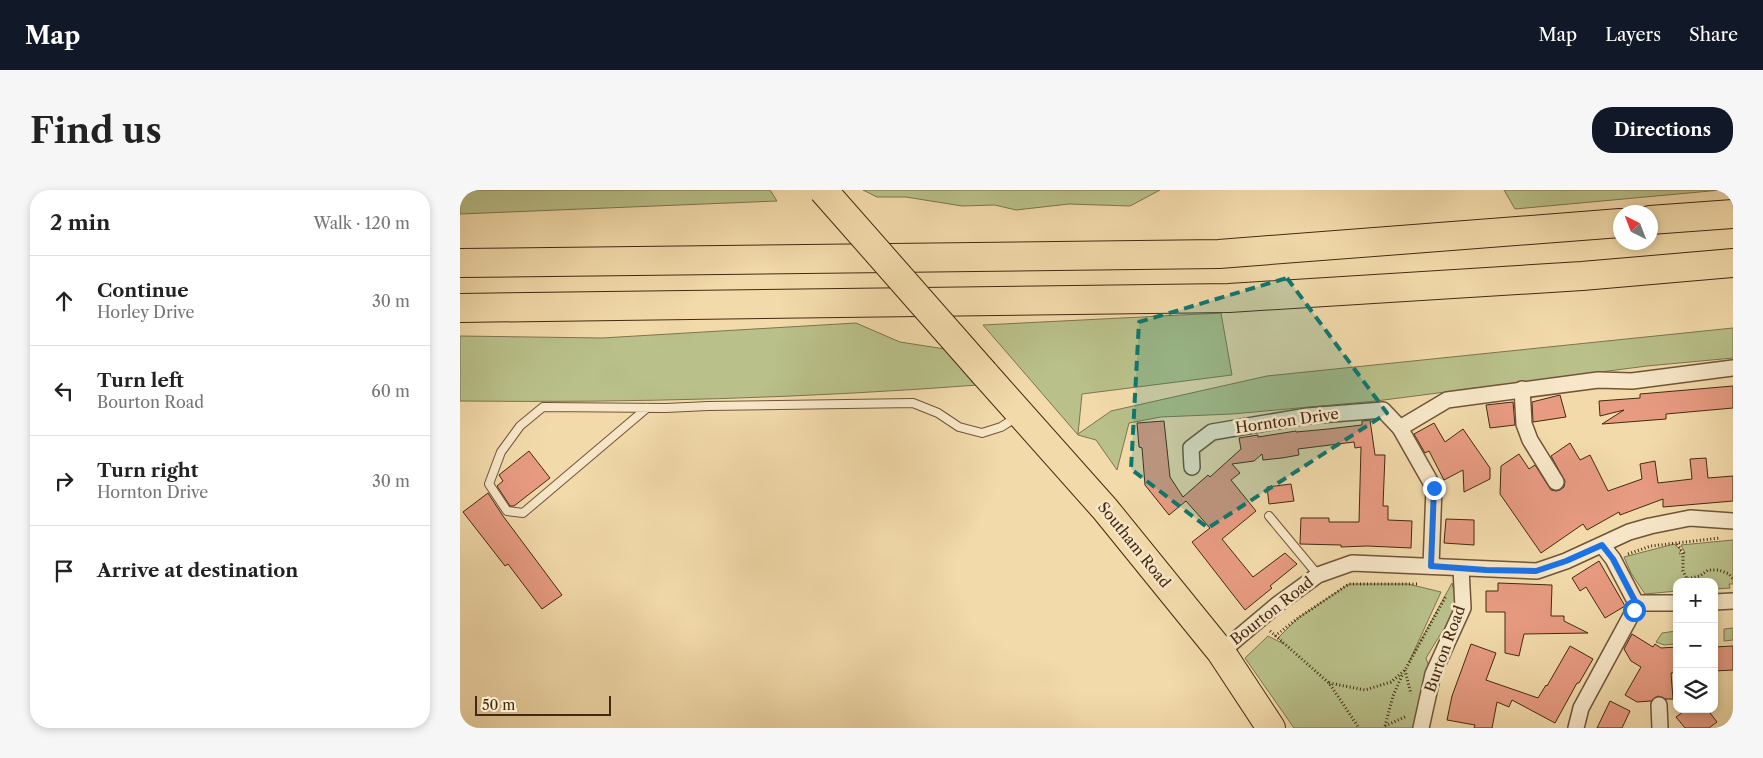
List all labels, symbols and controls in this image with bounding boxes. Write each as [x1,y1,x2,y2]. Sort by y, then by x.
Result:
text: Map [25,21,80,50]
text: Map [1539,24,1577,46]
text: Layers [1605,24,1661,46]
text: Share [1689,24,1738,46]
button: Directions [1592,107,1733,153]
text: Find us [30,109,162,152]
north arrow [1613,205,1658,250]
text: 2 min [50,210,110,235]
text: Walk · 120 m [314,213,410,233]
text: Continue [97,279,189,302]
icon: ahead [50,287,78,315]
text: 30 m [372,291,410,311]
text: Horley Drive [97,302,195,322]
text: Turn left [97,369,184,392]
icon: left [50,377,78,405]
text: 60 m [371,381,410,401]
text: Bourton Road [97,392,204,412]
street label: Hornton Drive [1234,404,1340,437]
text: Turn right [97,459,198,482]
icon: right [50,467,78,495]
text: 30 m [372,471,410,491]
route end [1423,477,1446,500]
text: Hornton Drive [97,482,208,502]
street label: Southam Road [1094,498,1175,592]
icon: arrive [50,557,78,585]
text: Arrive at destination [97,559,298,582]
street label: Bourton Road [1226,572,1317,649]
map controls [1673,578,1718,713]
button: + [1673,578,1718,623]
route start [1623,599,1646,622]
street label: Burton Road [1420,603,1469,695]
button: − [1673,623,1718,668]
button: layers [1673,668,1718,713]
scale bar [475,693,611,716]
text: 50 m [482,696,515,714]

